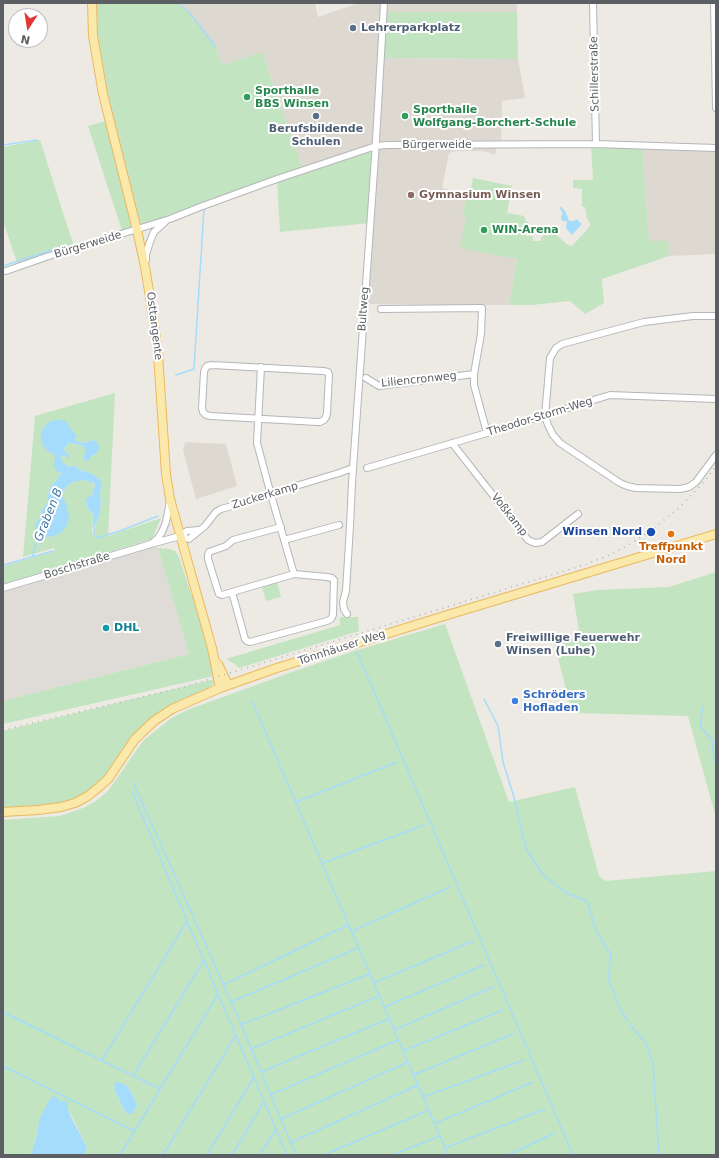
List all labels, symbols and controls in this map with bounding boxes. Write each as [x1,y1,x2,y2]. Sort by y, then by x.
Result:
north arrow [8,8,48,48]
place label: Lehrerparkplatz [361,21,460,35]
marker: Lehrerparkplatz [348,23,358,33]
text: N [20,32,31,47]
street label: Schillerstraße [588,36,602,112]
place label: Sporthalle BBS Winsen [255,84,329,110]
marker: Sporthalle BBS Winsen [242,92,252,102]
place label: Sporthalle Wolfgang-Borchert-Schule [413,103,576,129]
marker: Berufsbildende Schulen [311,111,321,121]
marker: Sporthalle Wolfgang-Borchert-Schule [400,111,410,121]
place label: Berufsbildende Schulen [269,122,363,148]
street label: Bürgerweide [402,138,472,152]
place label: Gymnasium Winsen [419,188,541,202]
marker: Gymnasium Winsen [406,190,416,200]
place label: WIN-Arena [492,223,559,237]
marker: WIN-Arena [479,225,489,235]
street label: Bürgerweide [53,229,123,261]
street label: Bultweg [356,286,372,332]
street label: Osttangente [143,291,165,361]
street label: Liliencronweg [381,369,457,391]
street label: Theodor-Storm-Weg [486,395,594,439]
street label: Zuckerkamp [230,480,300,512]
water label: Graben B [32,486,66,544]
street label: Voßkamp [488,491,530,539]
place label: Winsen Nord [563,525,642,539]
marker: Winsen Nord [645,526,657,538]
marker: Treffpunkt Nord [666,529,676,539]
place label: Treffpunkt Nord [639,540,703,566]
street label: Boschstraße [43,550,111,582]
place label: DHL [114,621,139,635]
marker: DHL [101,623,111,633]
street label: Tönnhäuser Weg [297,628,387,668]
place label: Freiwillige Feuerwehr Winsen (Luhe) [506,631,640,657]
marker: Freiwillige Feuerwehr Winsen (Luhe) [493,639,503,649]
place label: Schröders Hofladen [523,688,586,714]
marker: Schröders Hofladen [510,696,520,706]

